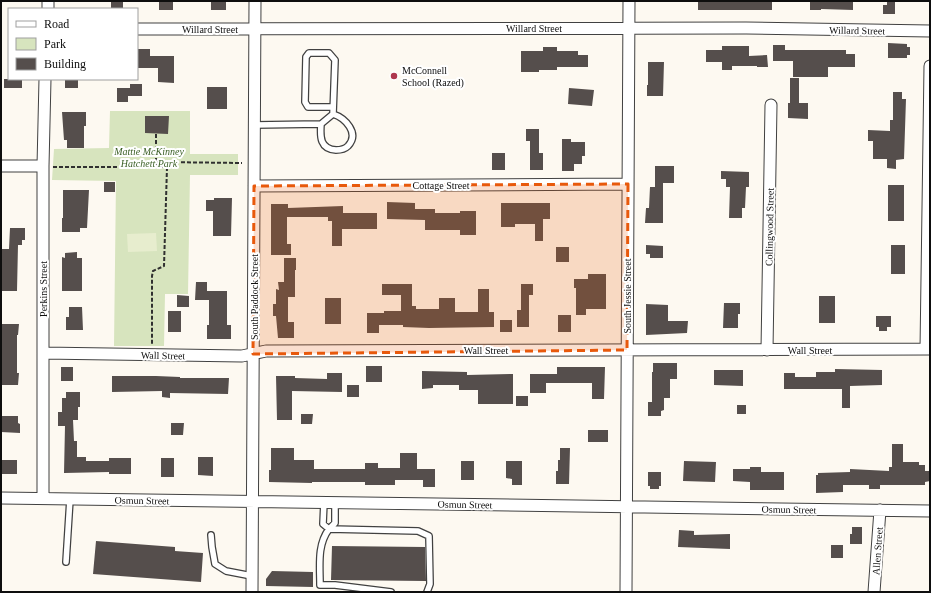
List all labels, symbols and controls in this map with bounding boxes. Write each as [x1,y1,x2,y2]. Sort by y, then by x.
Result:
legend [8,8,138,80]
text: Road [44,17,69,31]
street label: Willard Street [506,23,562,34]
street label: Willard Street [182,24,238,35]
street label: Willard Street [829,25,885,36]
text: Park [44,37,66,51]
text: Building [44,57,86,71]
place label: McConnell School (Razed) [402,65,464,89]
marker: McConnell School (Razed) [389,71,399,81]
park label: Mattie McKinney Hatchett Park [113,146,184,169]
street label: Cottage Street [413,180,470,191]
street label: Collingwood Street [763,188,776,266]
street label: South Paddock Street [249,254,260,340]
street label: South Jessie Street [622,258,633,334]
street label: Perkins Street [38,261,49,317]
street label: Wall Street [464,345,508,356]
street label: Wall Street [788,345,832,356]
street label: Wall Street [141,350,186,361]
street label: Osmun Street [115,495,170,506]
street label: Osmun Street [438,499,493,510]
street label: Osmun Street [762,504,817,515]
street label: Allen Street [870,526,885,575]

